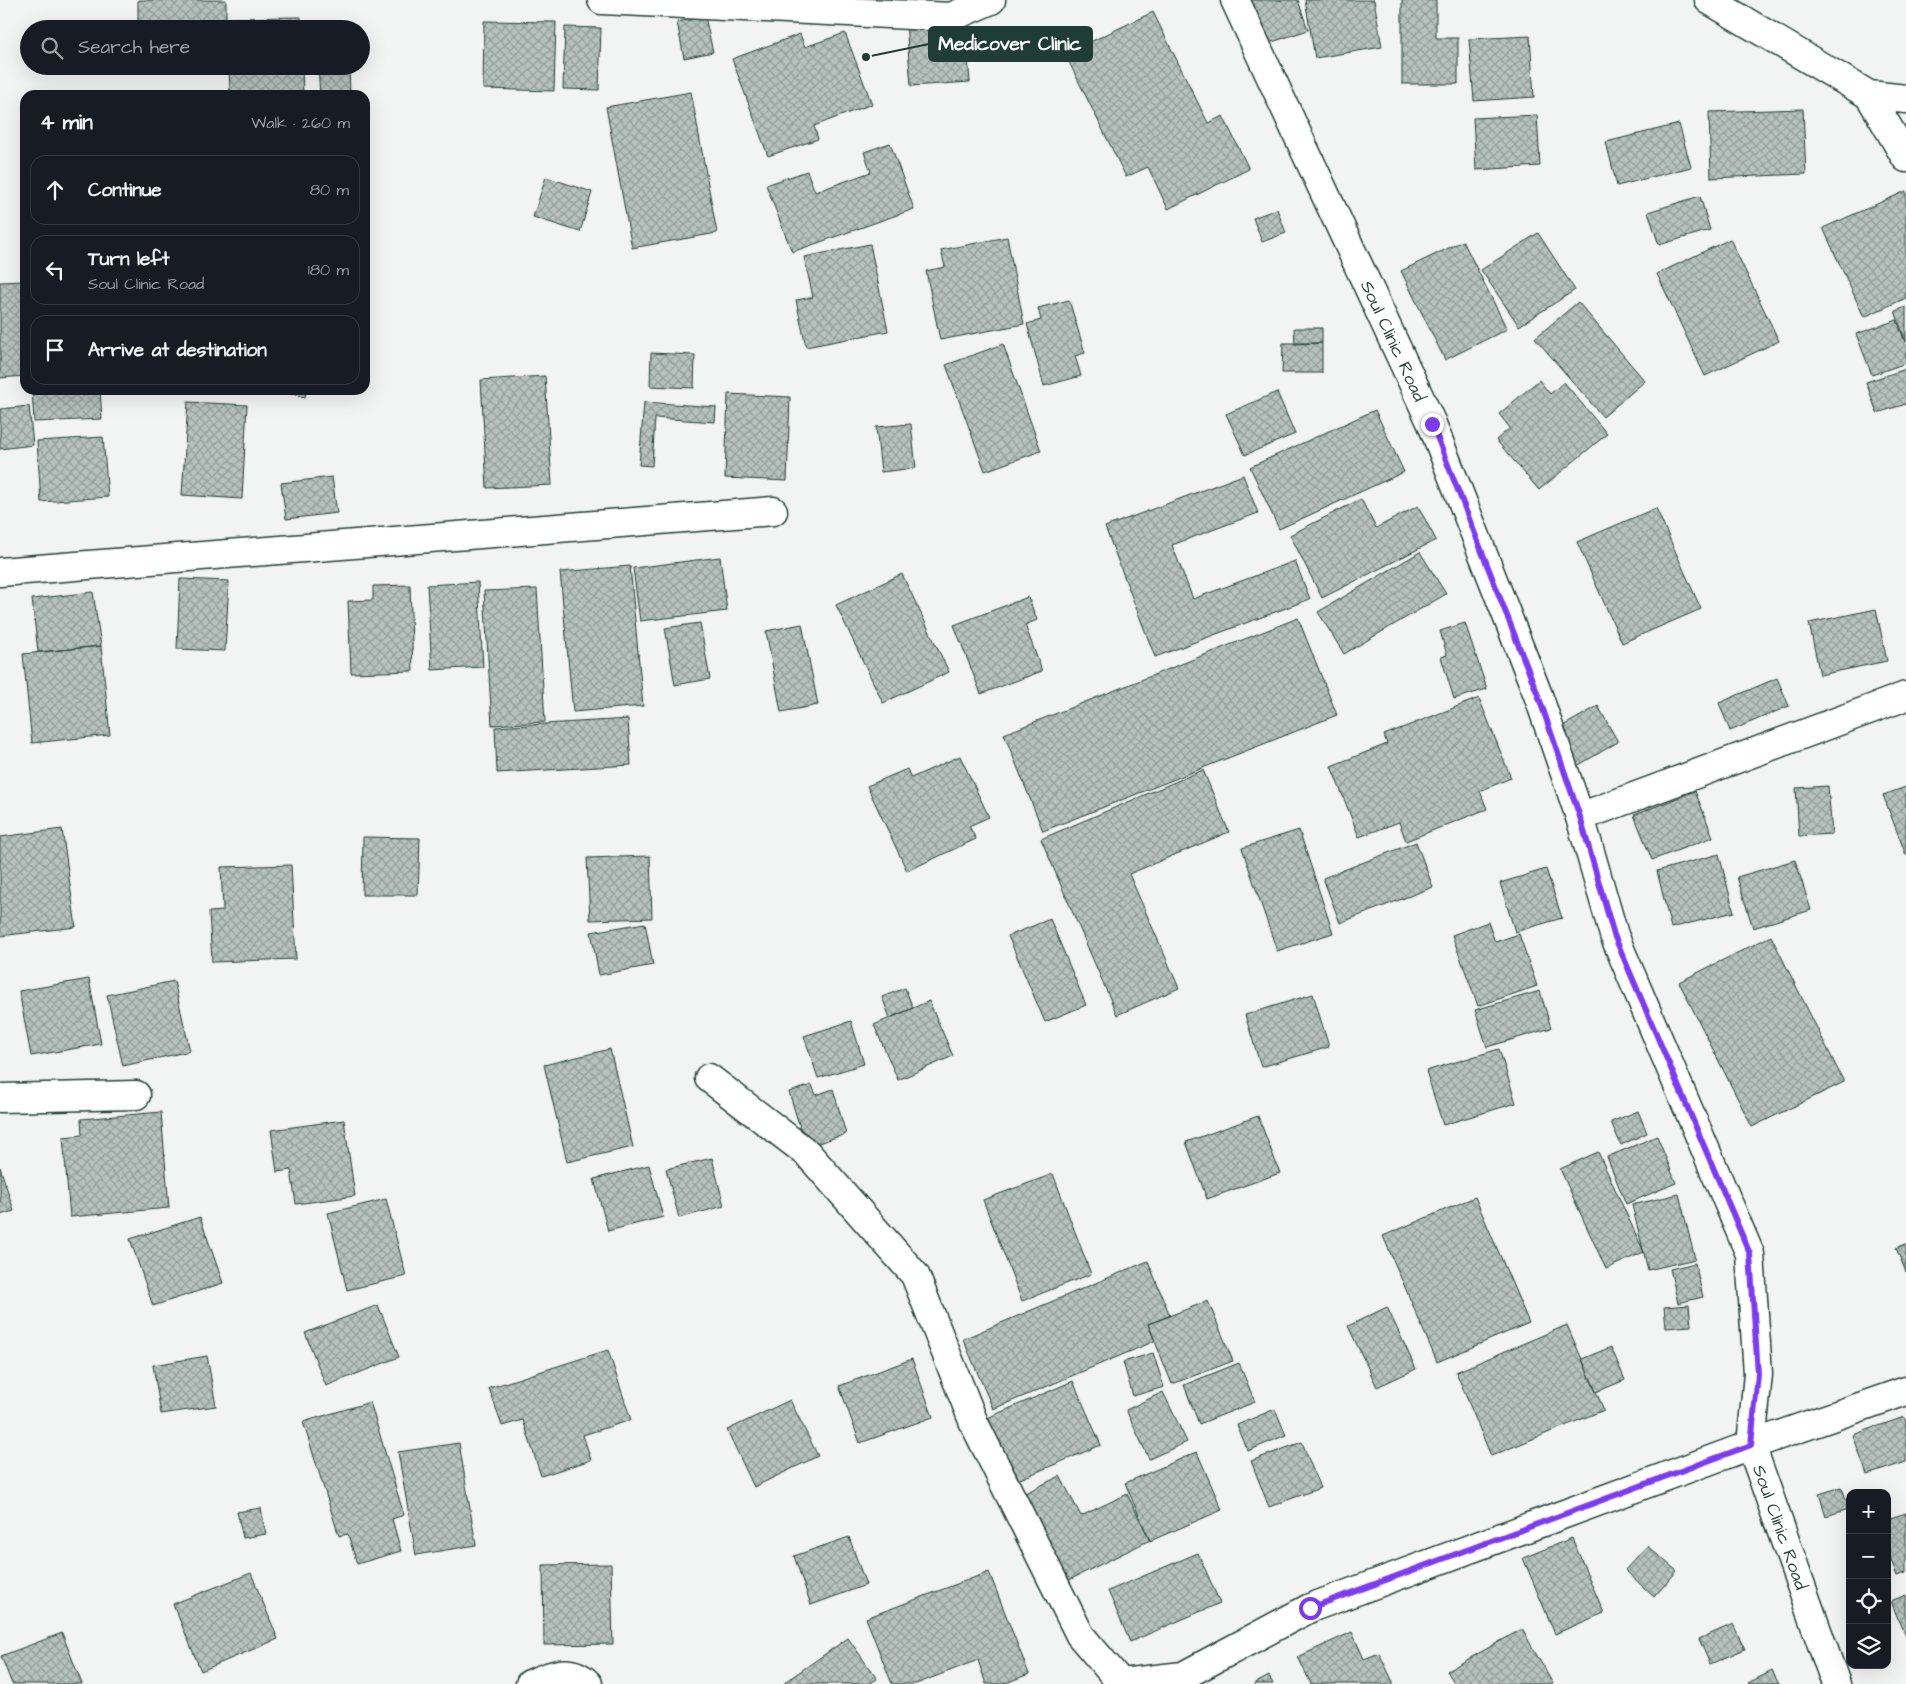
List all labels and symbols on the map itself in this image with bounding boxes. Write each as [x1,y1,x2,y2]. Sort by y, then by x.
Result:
callout: Medicover Clinic [929,27,1092,61]
text: Medicover Clinic [938,31,1082,58]
street label: Soul Clinic Road [1354,277,1432,406]
route end [1421,413,1444,436]
street label: Soul Clinic Road [1746,1462,1813,1593]
route start [1299,1597,1322,1620]

